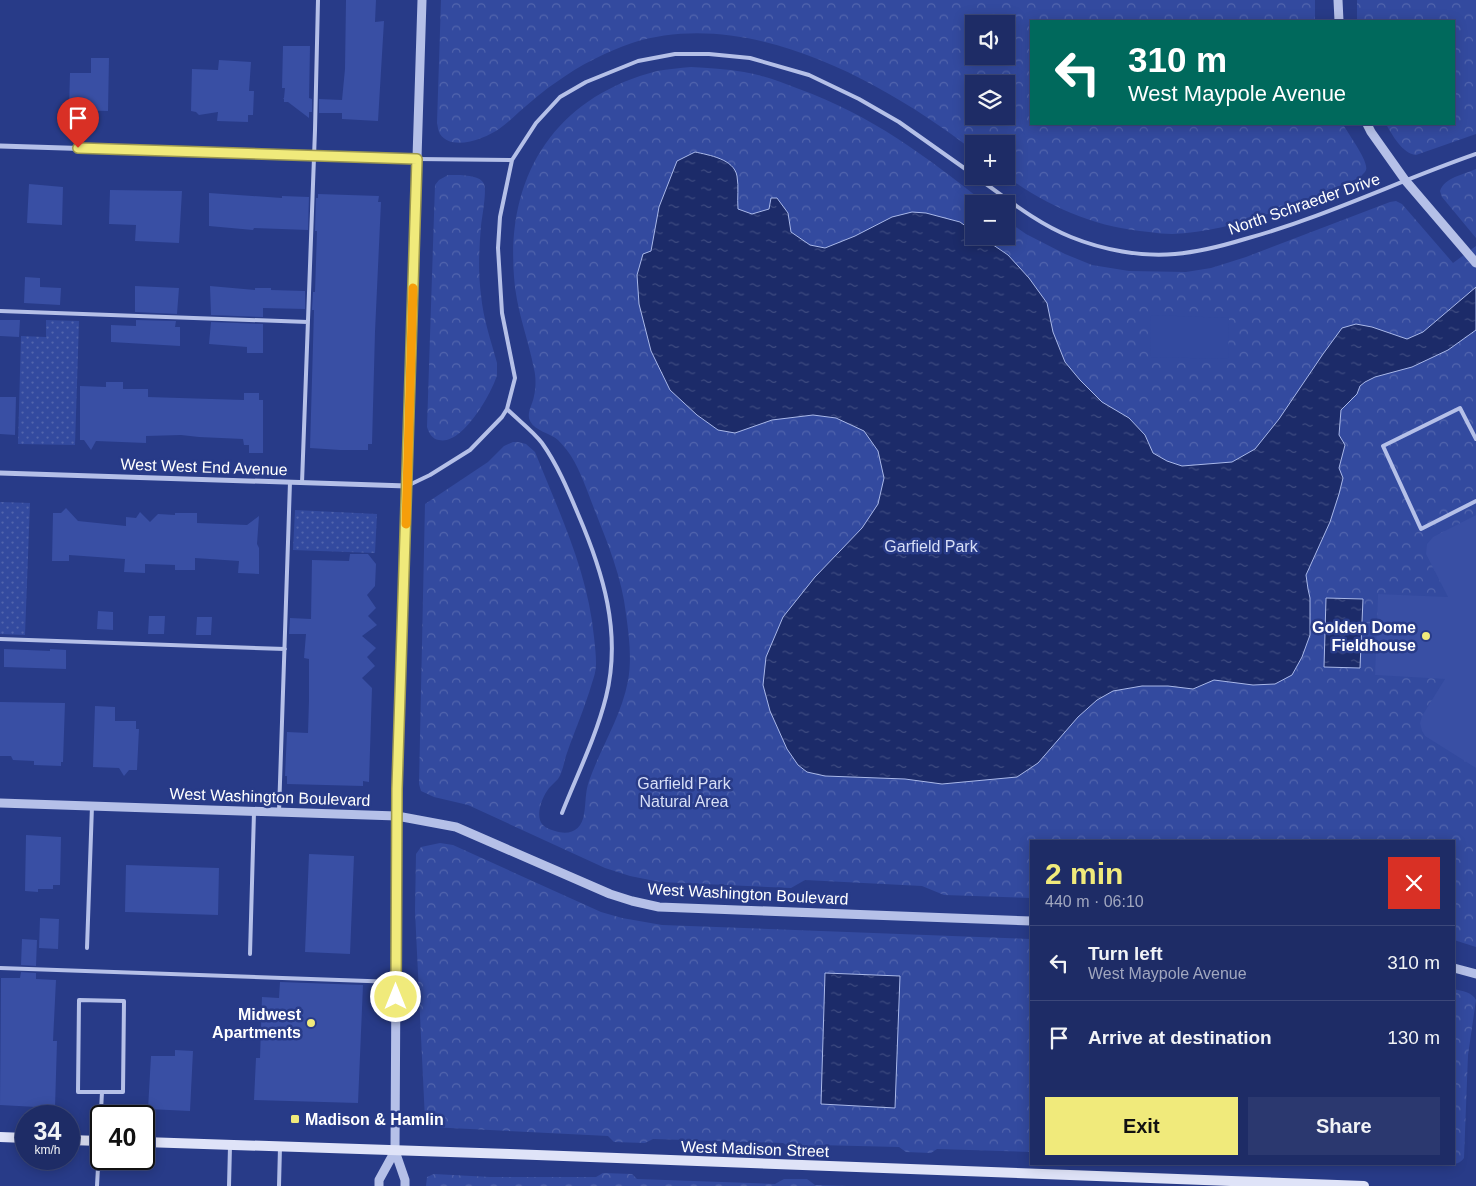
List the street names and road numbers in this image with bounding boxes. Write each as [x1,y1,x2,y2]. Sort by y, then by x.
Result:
street label: North Schraeder Drive [1226,170,1382,238]
street label: West West End Avenue [120,456,288,478]
street label: West Washington Boulevard [169,785,371,809]
street label: West Washington Boulevard [647,880,849,908]
street label: West Madison Street [681,1138,830,1160]

